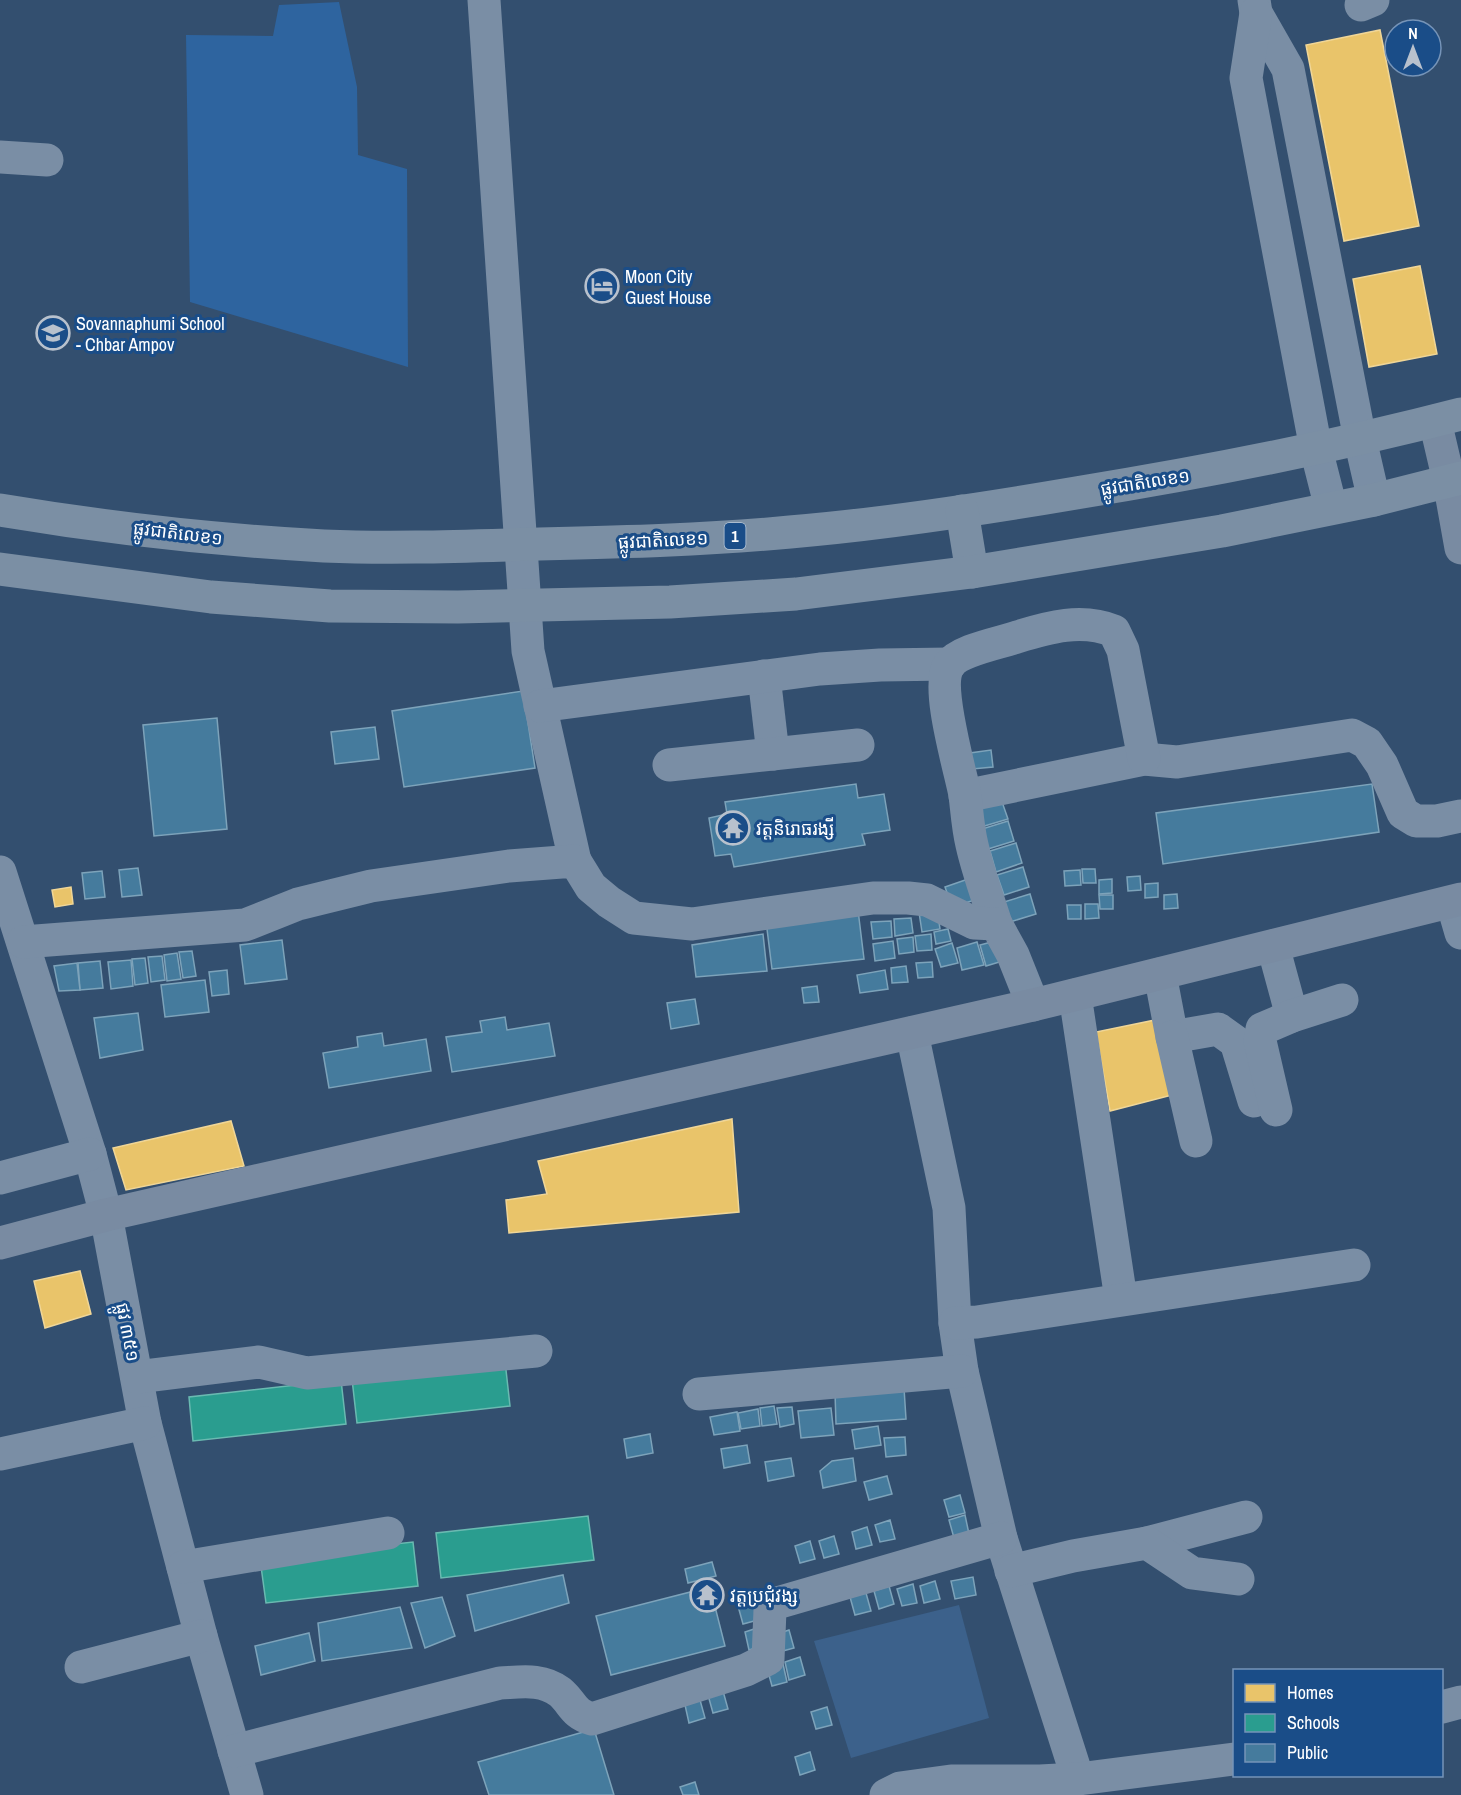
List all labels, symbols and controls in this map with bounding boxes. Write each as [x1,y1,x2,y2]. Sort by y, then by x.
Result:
north arrow [1383,18,1443,78]
text: N [1408,22,1418,44]
place label: Moon City Guest House [625,264,711,310]
hotel icon: Moon City Guest House [584,268,620,304]
place label: Sovannaphumi School - Chbar Ampov [76,311,225,357]
school or university icon: Sovannaphumi School - Chbar Ampov [35,315,71,351]
street label: ផ្លូវជាតិលេខ១ [1099,463,1192,506]
street label: ផ្លូវជាតិលេខ១ [131,515,224,555]
road number: 1 [724,523,746,549]
street label: ផ្លូវជាតិលេខ១ [617,525,709,559]
temple icon: វត្តនិរោធរង្សី [715,810,751,846]
place label: វត្តនិរោធរង្សី [756,816,834,841]
street label: ផ្លូវ ៣៥១ [106,1300,146,1365]
temple icon: វត្តប្រជុំវង្ស [689,1577,725,1613]
place label: វត្តប្រជុំវង្ស [730,1583,798,1608]
legend [1233,1669,1443,1777]
text: Homes [1287,1680,1334,1705]
text: Schools [1287,1710,1340,1735]
text: Public [1287,1740,1328,1765]

